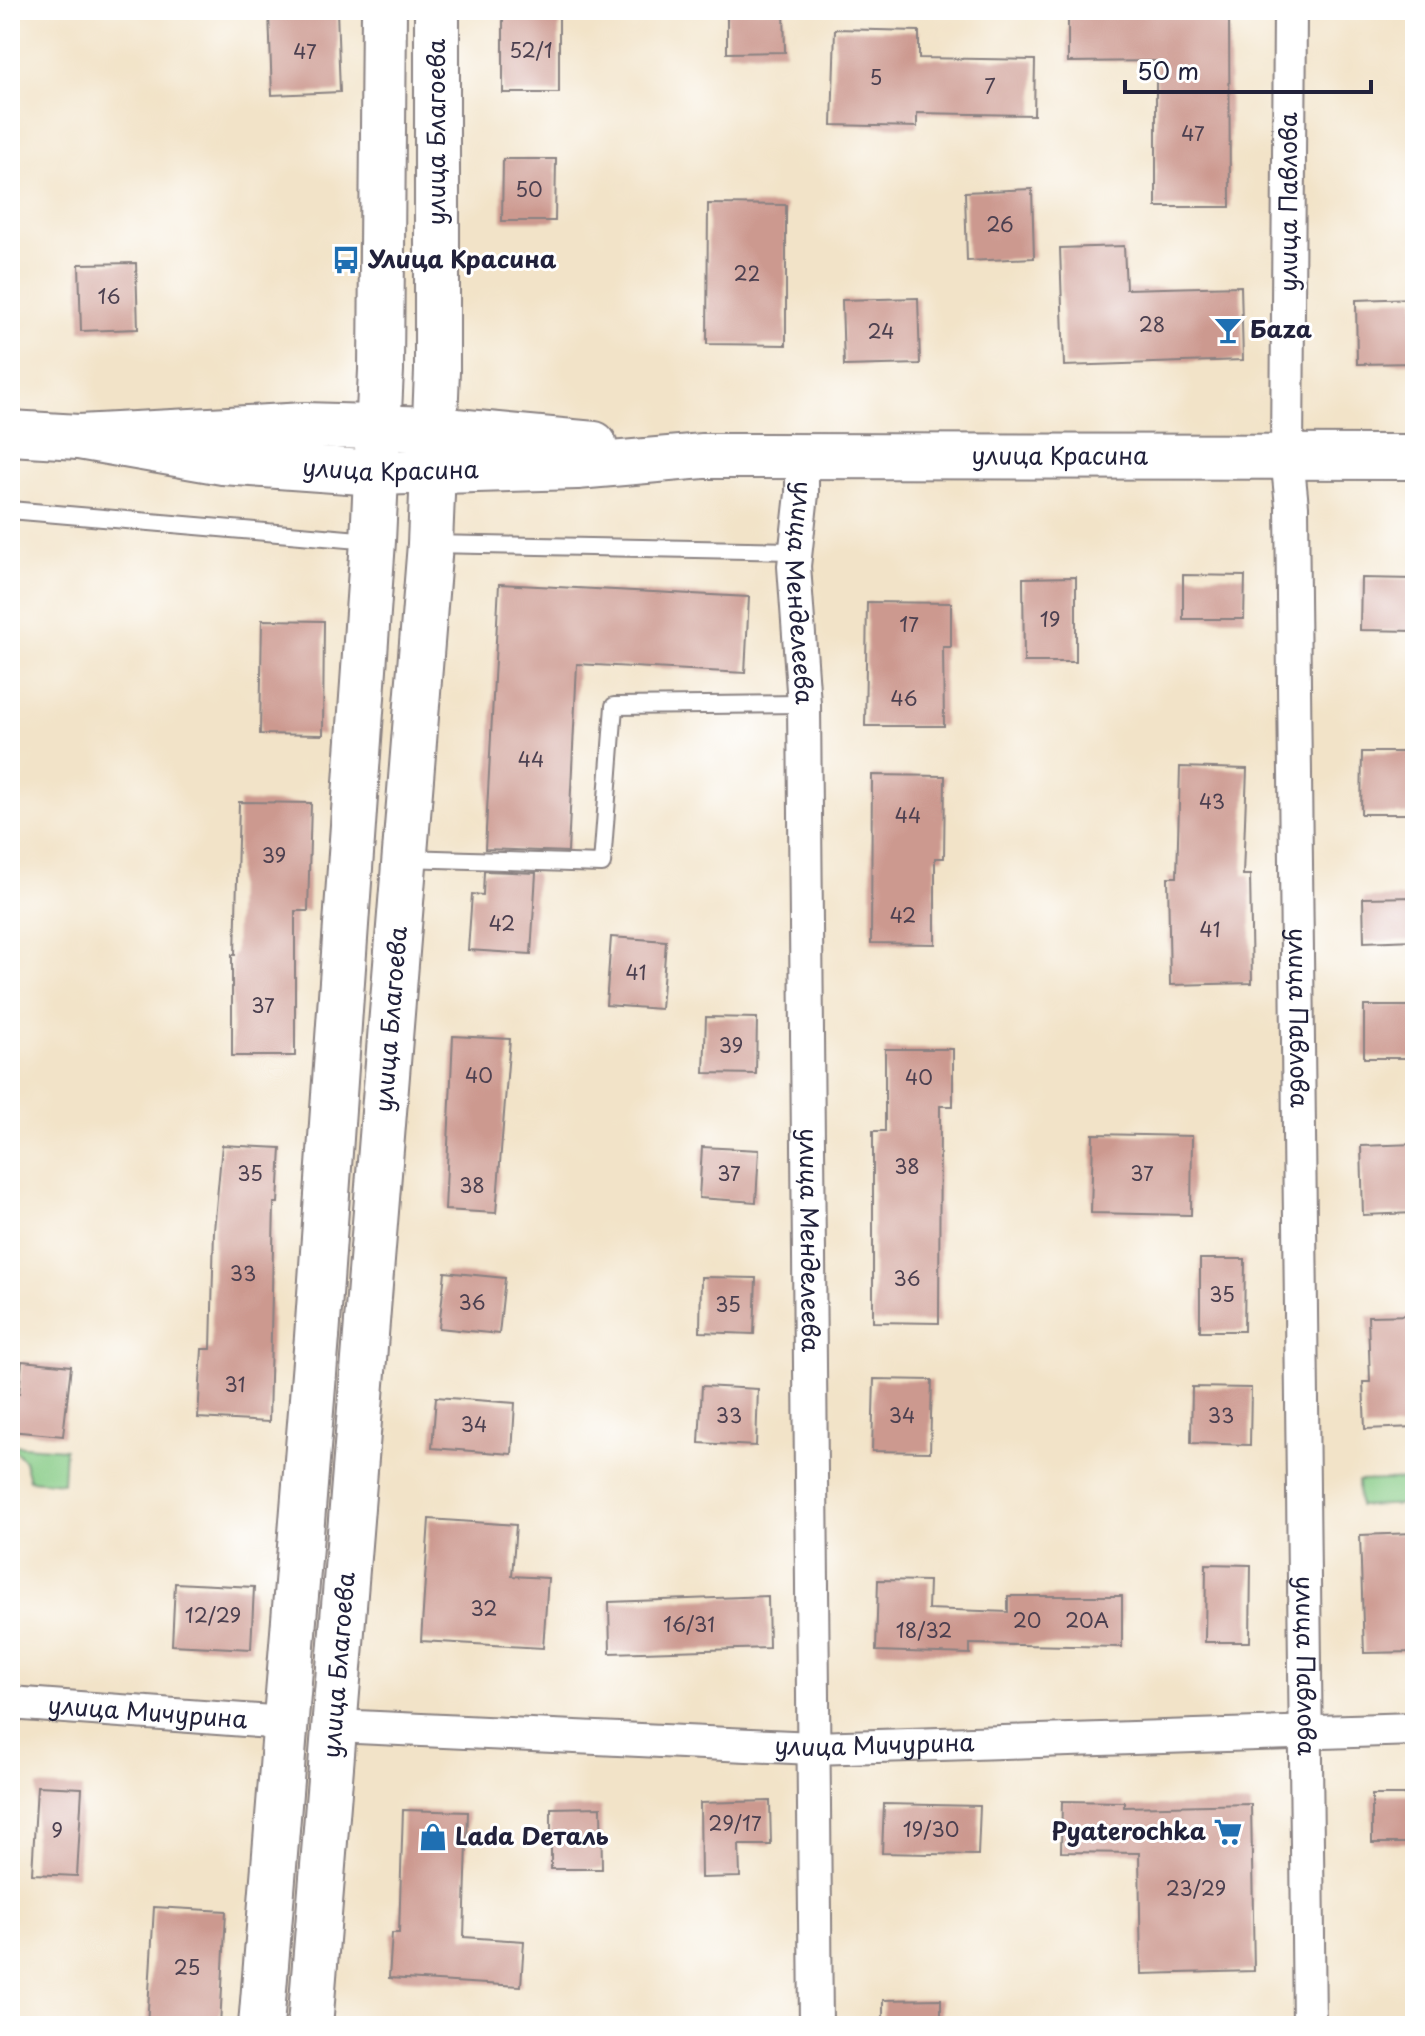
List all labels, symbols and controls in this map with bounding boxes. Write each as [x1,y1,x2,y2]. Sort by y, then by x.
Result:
house number: 52/1 [509,35,553,65]
house number: 47 [293,36,317,66]
street label: улица Благоева [417,39,453,225]
scale bar [1125,44,1371,94]
text: 50 m [1137,52,1199,88]
house number: 5 [870,62,882,92]
house number: 7 [984,71,996,101]
street label: улица Павлова [1269,112,1305,292]
house number: 47 [1181,118,1205,148]
house number: 50 [515,174,543,204]
house number: 26 [986,209,1014,239]
place label: Улица Красина [367,240,557,276]
bus stop icon: Улица Красина [331,245,361,275]
house number: 22 [734,258,760,288]
house number: 16 [98,281,121,311]
house number: 28 [1139,309,1165,339]
place label: Баza [1250,310,1313,346]
bar icon: Баza [1213,315,1243,345]
house number: 24 [868,316,894,346]
street label: улица Красина [972,436,1148,473]
street label: улица Красина [301,448,479,489]
street label: улица Менделеева [778,481,824,705]
house number: 19 [1040,604,1060,634]
house number: 17 [899,609,919,639]
house number: 46 [890,683,918,713]
house number: 44 [518,744,544,774]
house number: 43 [1199,786,1225,816]
house number: 44 [895,800,921,830]
house number: 39 [262,840,286,870]
house number: 42 [890,900,916,930]
house number: 42 [489,908,515,938]
house number: 41 [1200,914,1221,944]
street label: улица Благоева [364,925,415,1113]
street label: улица Павлова [1281,928,1319,1108]
house number: 41 [626,957,647,987]
house number: 37 [251,990,275,1020]
house number: 39 [719,1030,743,1060]
house number: 40 [465,1060,493,1090]
house number: 40 [905,1062,933,1092]
street label: улица Менделеева [792,1128,830,1352]
house number: 38 [894,1151,920,1181]
house number: 35 [237,1158,263,1188]
house number: 37 [717,1158,741,1188]
house number: 37 [1130,1158,1154,1188]
house number: 38 [459,1170,485,1200]
house number: 33 [230,1258,256,1288]
house number: 36 [893,1263,921,1293]
house number: 35 [1209,1279,1235,1309]
house number: 36 [458,1287,486,1317]
house number: 35 [715,1289,741,1319]
house number: 31 [225,1369,245,1399]
house number: 33 [716,1400,742,1430]
house number: 34 [889,1400,915,1430]
house number: 33 [1208,1400,1234,1430]
house number: 34 [461,1409,487,1439]
street label: улица Благоева [312,1571,363,1759]
street label: улица Павлова [1288,1576,1326,1756]
house number: 32 [471,1593,497,1623]
house number: 12/29 [185,1600,241,1630]
house number: 20 [1013,1605,1041,1635]
house number: 20А [1065,1605,1109,1635]
house number: 16/31 [663,1609,715,1639]
house number: 18/32 [896,1615,952,1645]
street label: улица Мичурина [47,1686,249,1736]
street label: улица Мичурина [774,1723,975,1764]
house number: 29/17 [708,1808,762,1838]
place label: Pyaterochka [1051,1812,1207,1848]
house number: 19/30 [903,1814,959,1844]
house number: 9 [51,1815,63,1845]
place label: Lada Dеталь [455,1817,609,1853]
supermarket icon: Pyaterochka [1213,1817,1243,1847]
shop icon: Lada Dеталь [418,1822,448,1852]
house number: 23/29 [1166,1873,1226,1903]
house number: 25 [174,1952,200,1982]

